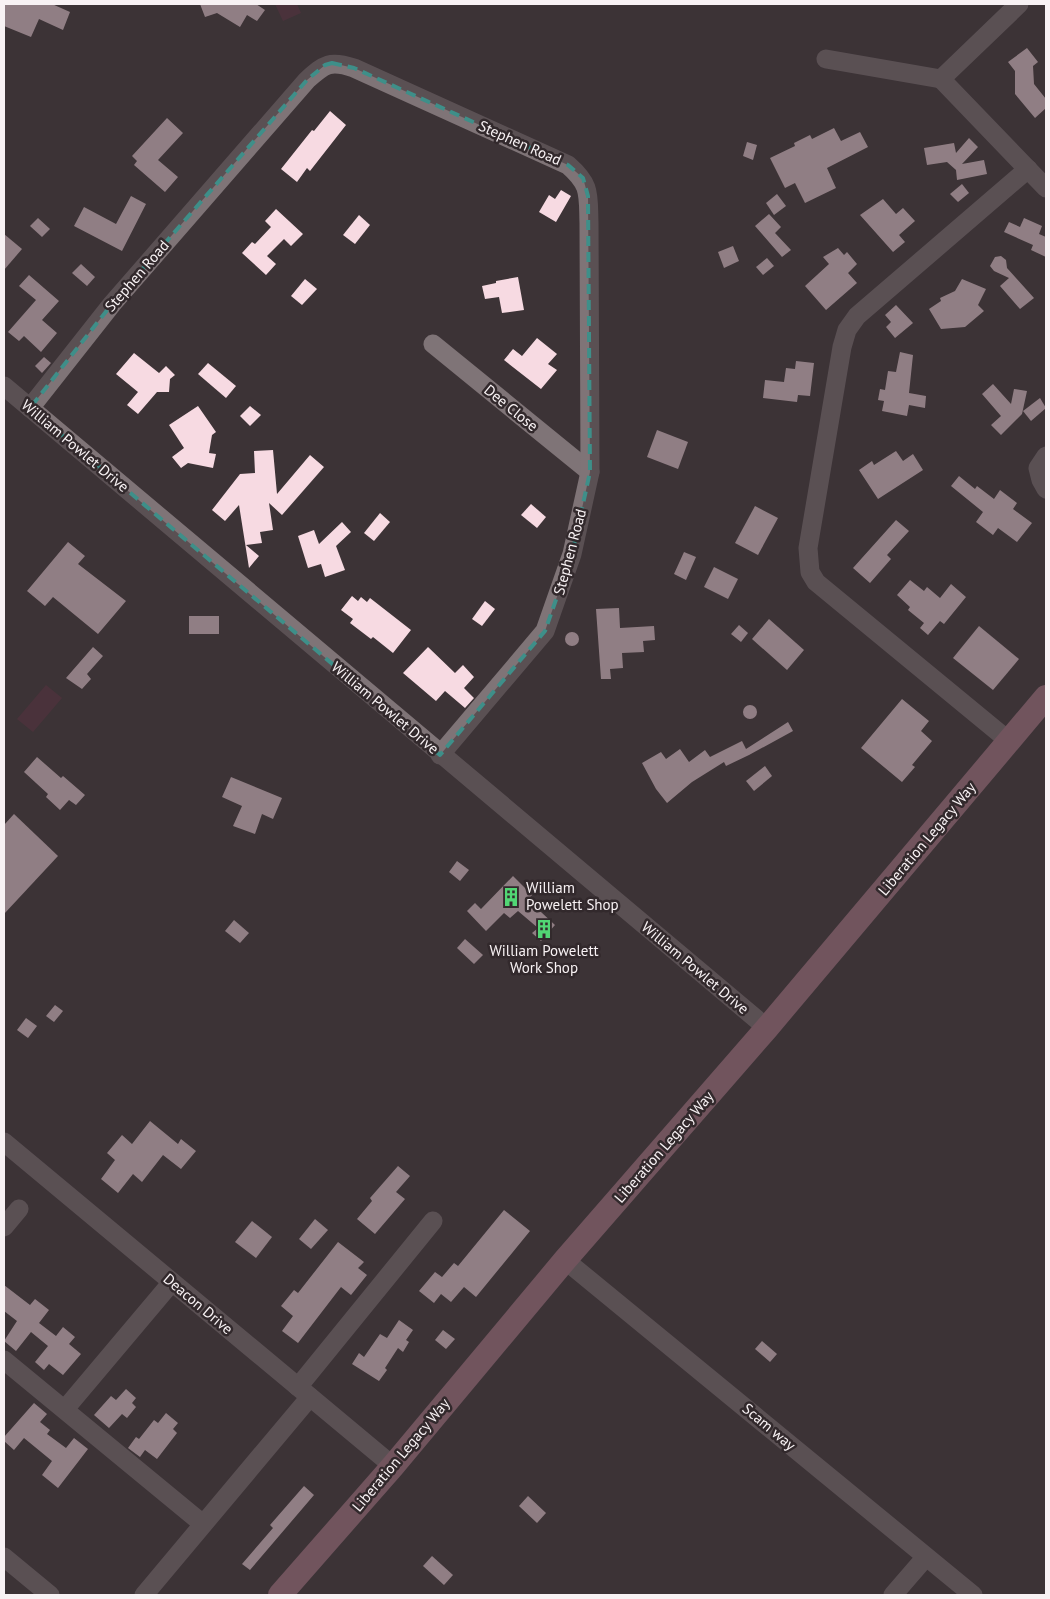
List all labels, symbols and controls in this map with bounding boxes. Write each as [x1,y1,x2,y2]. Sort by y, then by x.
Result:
street label: Stephen Road [476,116,564,169]
street label: Stephen Road [100,236,173,315]
street label: Dee Close [481,380,542,435]
street label: William Powlet Drive [18,395,133,496]
street label: Stephen Road [549,507,590,597]
street label: William Powlet Drive [328,657,443,758]
street label: Liberation Legacy Way [874,778,980,899]
place label: William Powelett Shop [526,878,619,914]
building icon: William Powelett Shop [500,886,522,908]
street label: William Powlet Drive [638,917,753,1018]
building icon: William Powelett Work Shop [533,918,555,940]
place label: William Powelett Work Shop [489,941,599,977]
street label: Liberation Legacy Way [610,1087,717,1207]
street label: Deacon Drive [160,1269,237,1338]
street label: Liberation Legacy Way [348,1394,454,1515]
street label: Scam way [739,1399,800,1454]

